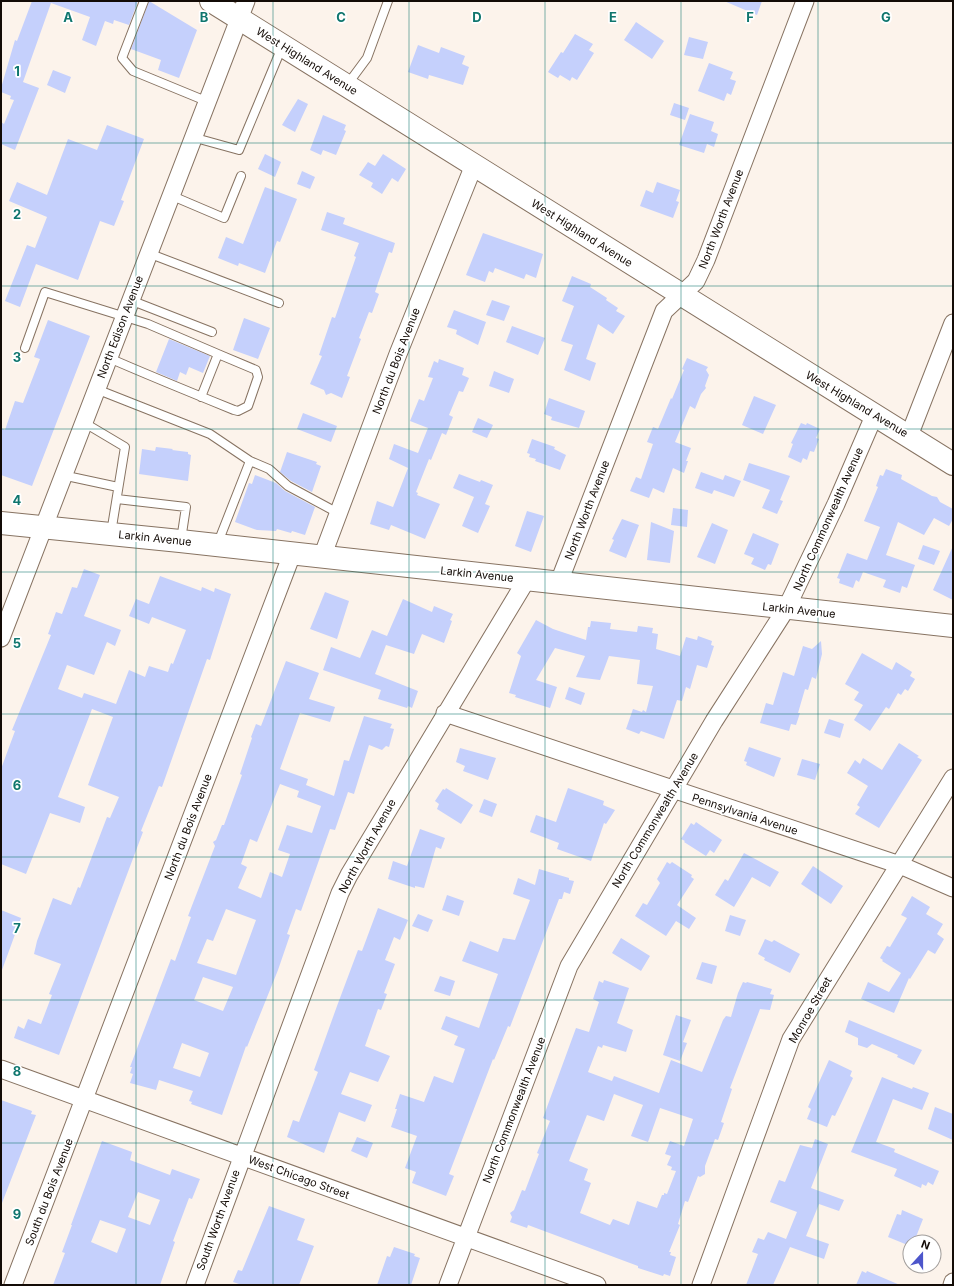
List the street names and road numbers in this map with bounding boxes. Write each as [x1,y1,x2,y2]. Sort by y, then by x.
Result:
street label: West Highland Avenue [254,24,360,98]
street label: North Worth Avenue [696,167,746,271]
street label: West Highland Avenue [529,196,635,270]
street label: North Edison Avenue [94,274,146,380]
street label: North du Bois Avenue [369,306,423,416]
street label: West Highland Avenue [803,368,911,440]
street label: North Commonwealth Avenue [790,445,866,593]
street label: North Worth Avenue [562,458,612,562]
street label: Larkin Avenue [118,527,192,549]
street label: Larkin Avenue [440,563,514,585]
street label: Larkin Avenue [762,599,836,621]
street label: North Commonwealth Avenue [609,750,701,890]
street label: North du Bois Avenue [161,772,215,882]
street label: Pennsylvania Avenue [690,790,800,838]
street label: North Worth Avenue [335,797,399,895]
street label: Monroe Street [785,974,835,1046]
street label: North Commonwealth Avenue [480,1035,548,1185]
street label: South du Bois Avenue [22,1136,76,1248]
street label: West Chicago Street [247,1152,352,1202]
street label: South Worth Avenue [193,1168,243,1272]

